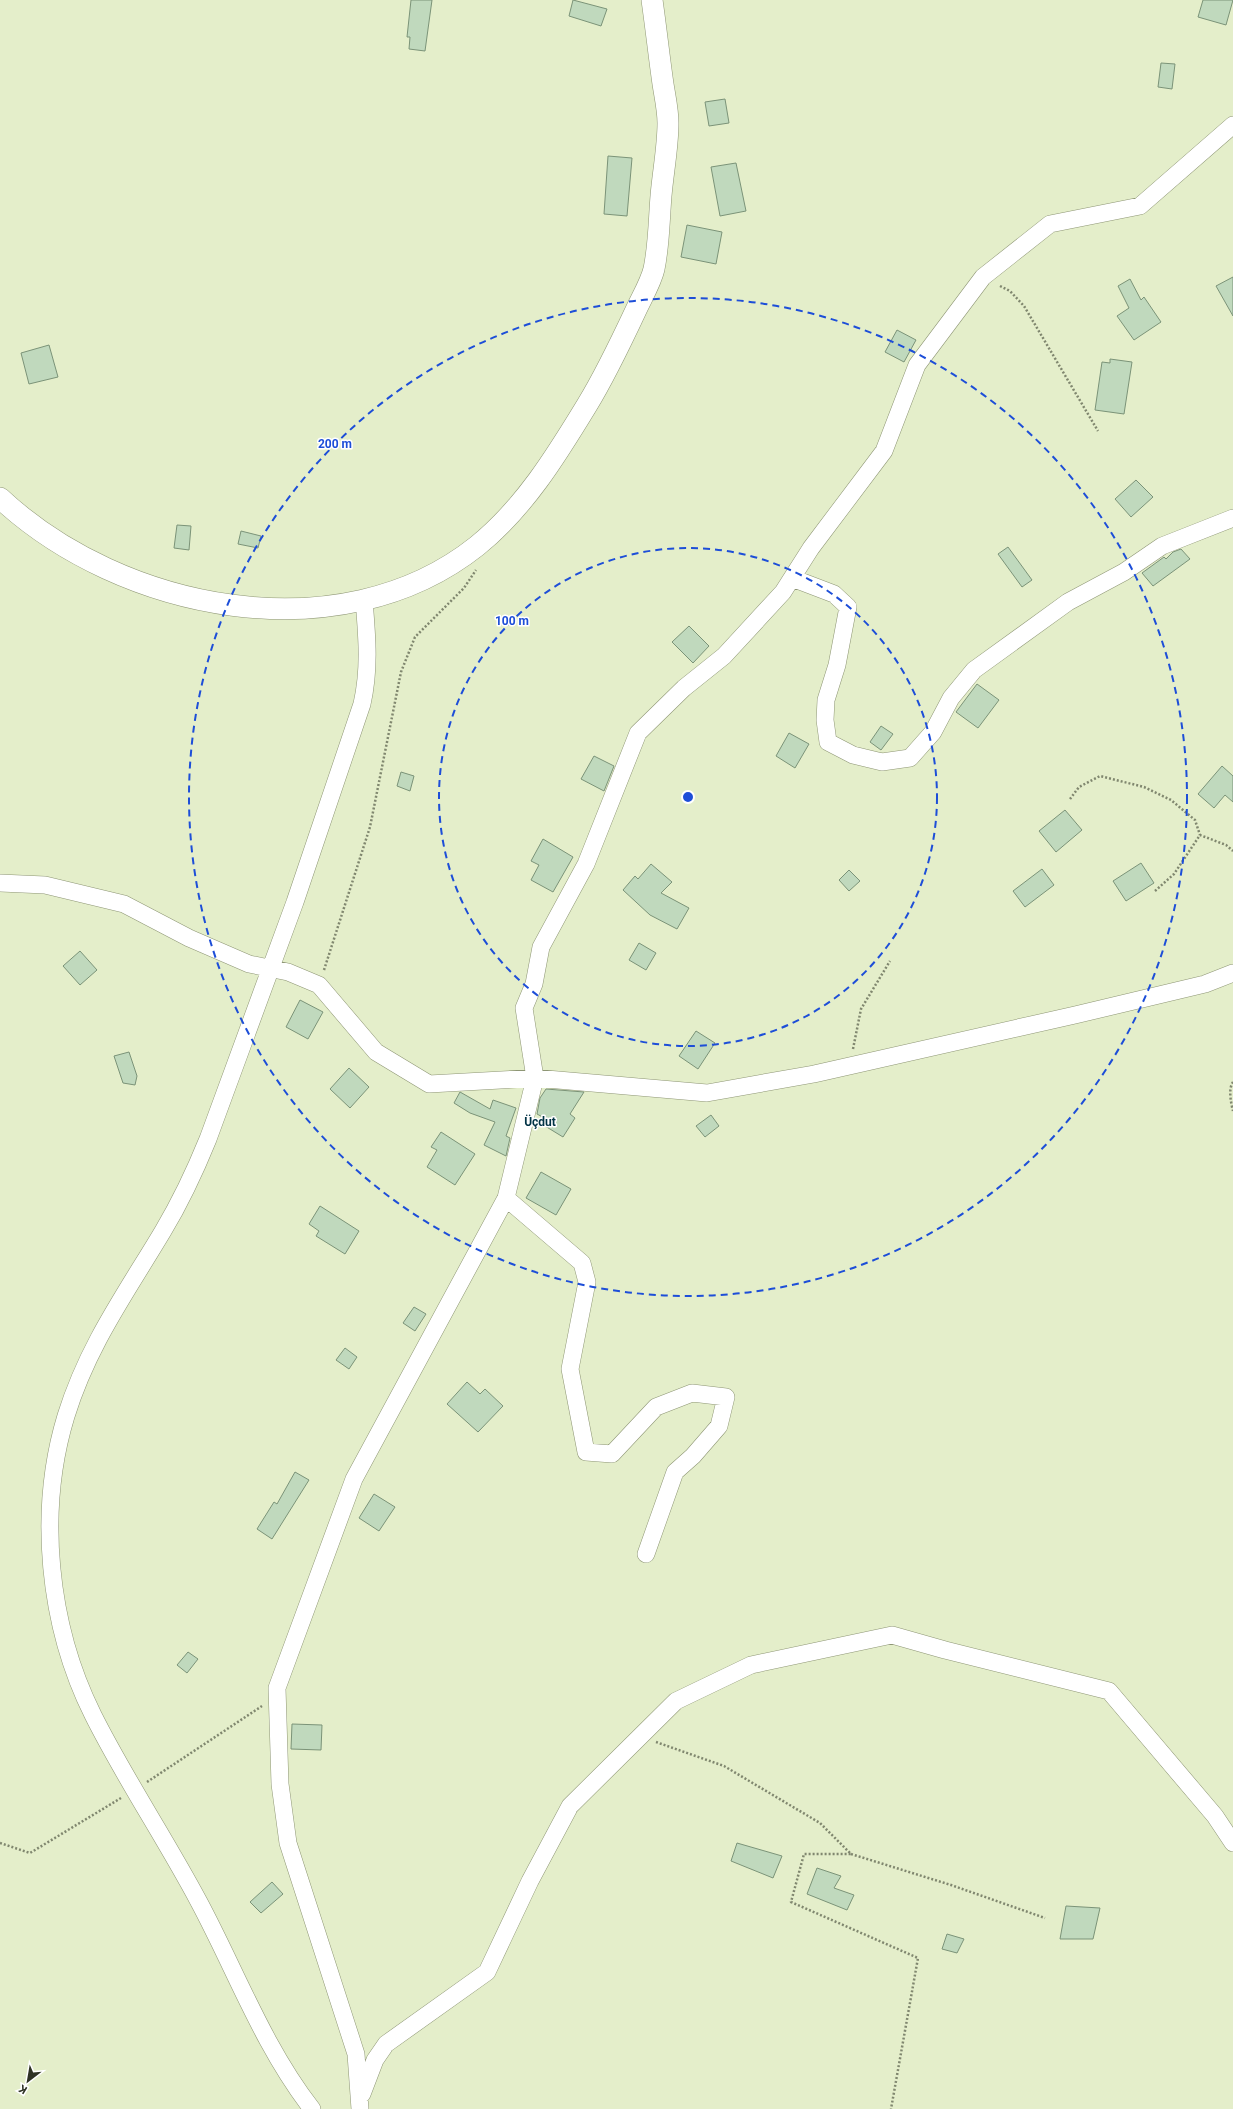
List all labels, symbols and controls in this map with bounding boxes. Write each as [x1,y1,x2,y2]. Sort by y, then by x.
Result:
text: 200 m [318,437,352,451]
text: 100 m [495,614,529,628]
centre of rings [681,790,695,804]
district label: Üçdut [524,1114,556,1129]
north arrow [8,2061,48,2101]
text: K [16,2081,29,2097]

